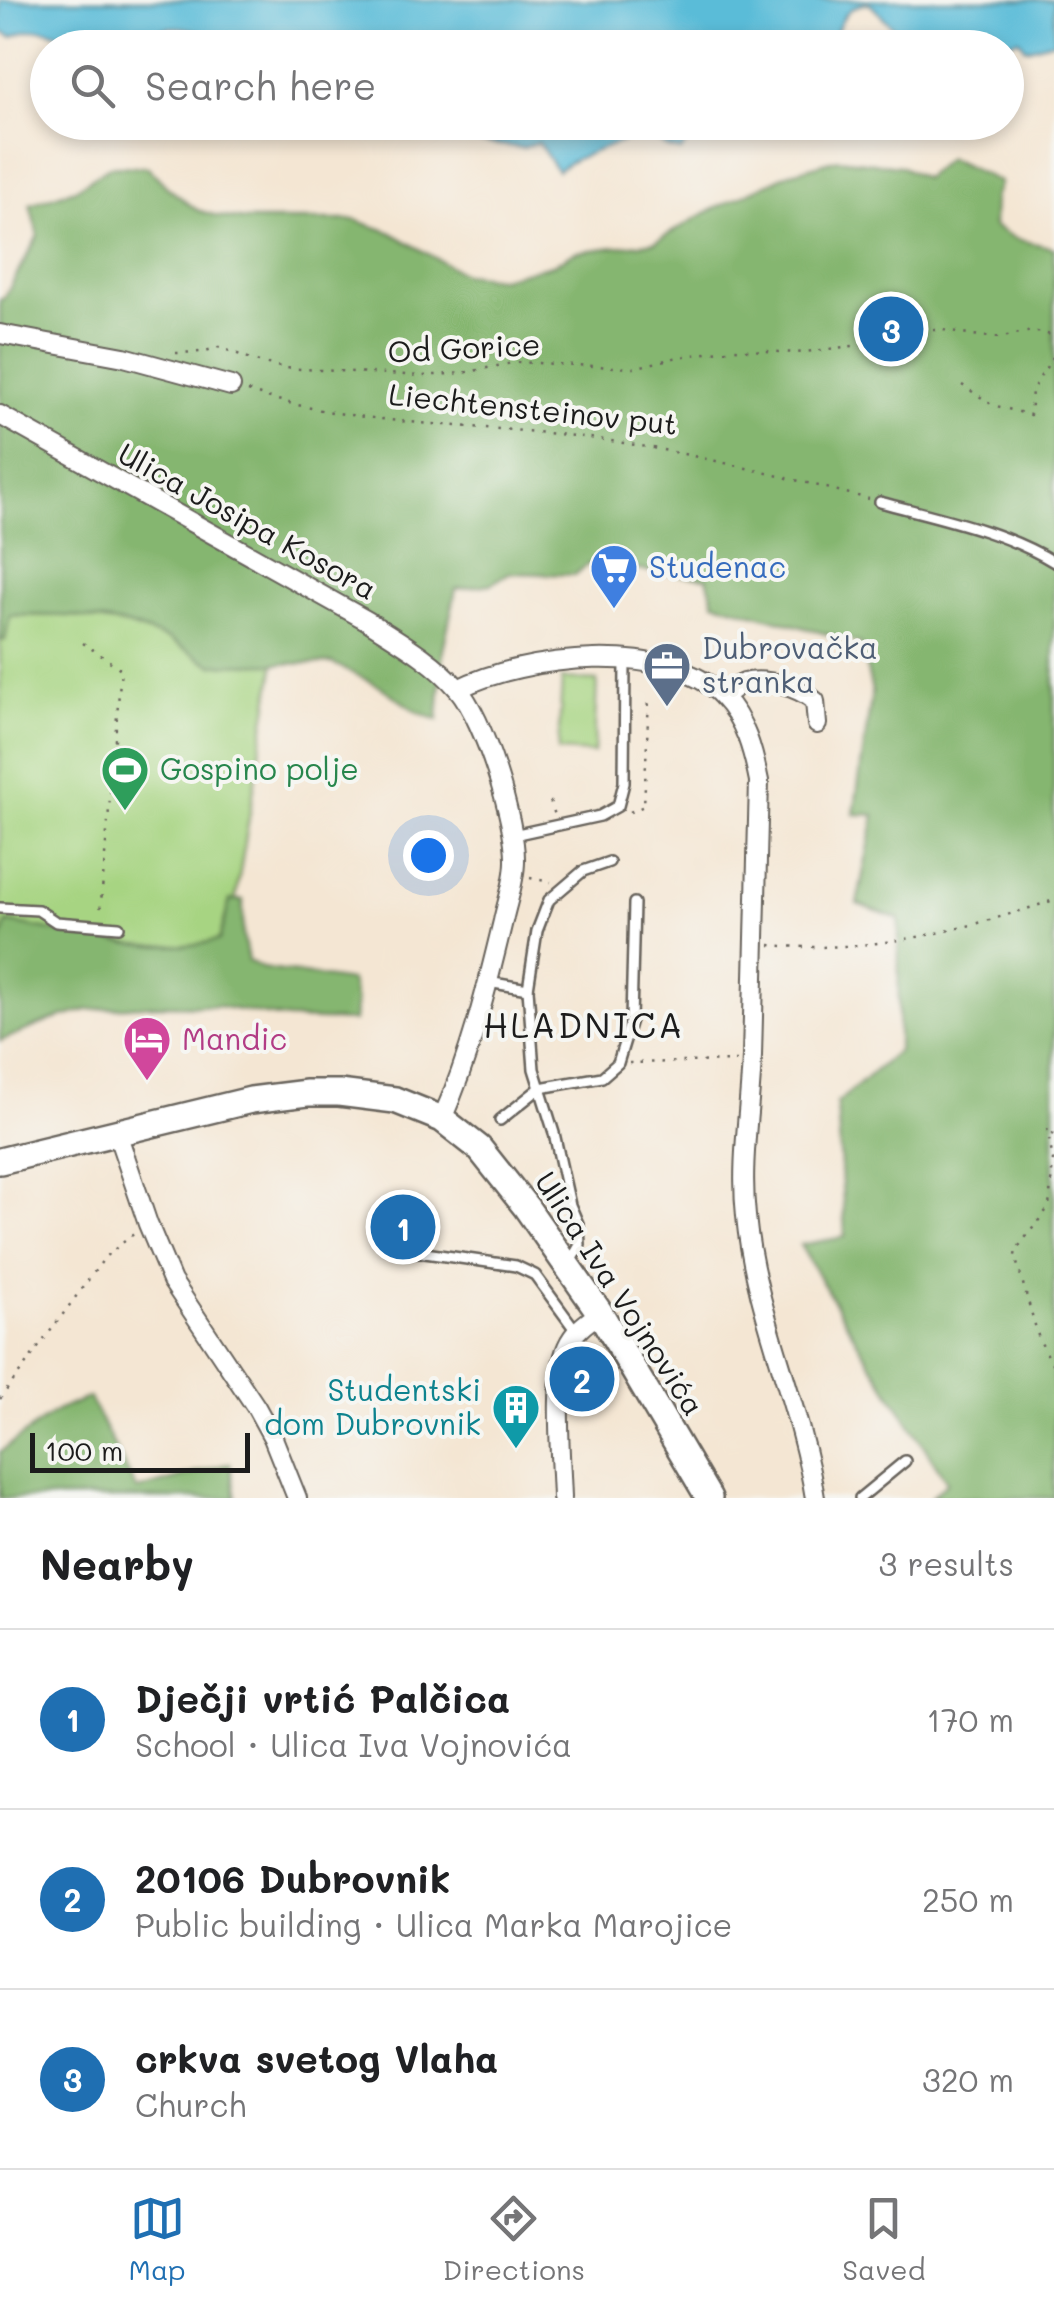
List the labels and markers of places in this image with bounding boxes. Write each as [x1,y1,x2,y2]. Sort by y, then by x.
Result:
pin: 3 [858,292,924,366]
supermarket icon: Studenac [588,542,640,610]
place label: Studenac [649,546,786,586]
place label: Dubrovačka stranka [702,627,878,701]
office icon: Dubrovačka stranka [641,640,693,708]
sports icon: Gospino polje [99,744,151,812]
place label: Gospino polje [160,748,359,788]
hotel icon: Mandic [121,1014,173,1082]
place label: Mandic [182,1018,287,1058]
pin: 1 [370,1190,436,1264]
pin: 2 [550,1342,614,1416]
place label: Studentski dom Dubrovnik [264,1369,481,1443]
building icon: Studentski dom Dubrovnik [490,1382,542,1450]

